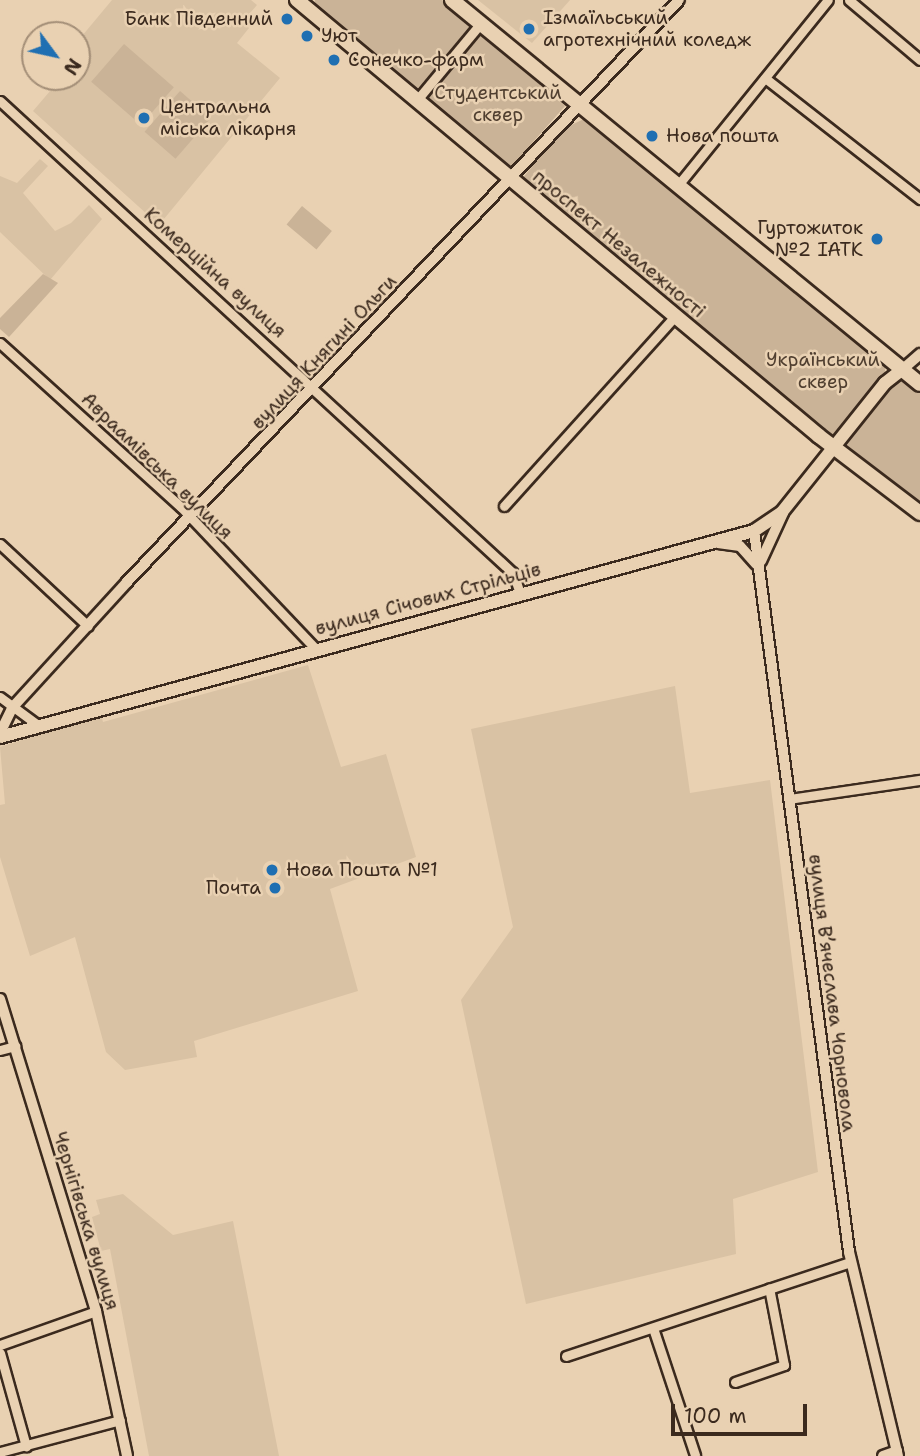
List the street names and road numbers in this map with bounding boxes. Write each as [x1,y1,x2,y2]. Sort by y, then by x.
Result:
street label: проспект Незалежності [528,165,710,323]
street label: Комерційна вулиця [139,203,291,343]
street label: вулиця Княгині Ольги [246,270,402,434]
street label: Авраамівська вулиця [77,388,237,544]
street label: вулиця Січових Стрільців [313,558,543,640]
street label: вулиця Вʼячеслава Чорновола [804,853,860,1133]
street label: Чернігівська вулиця [48,1129,124,1313]

